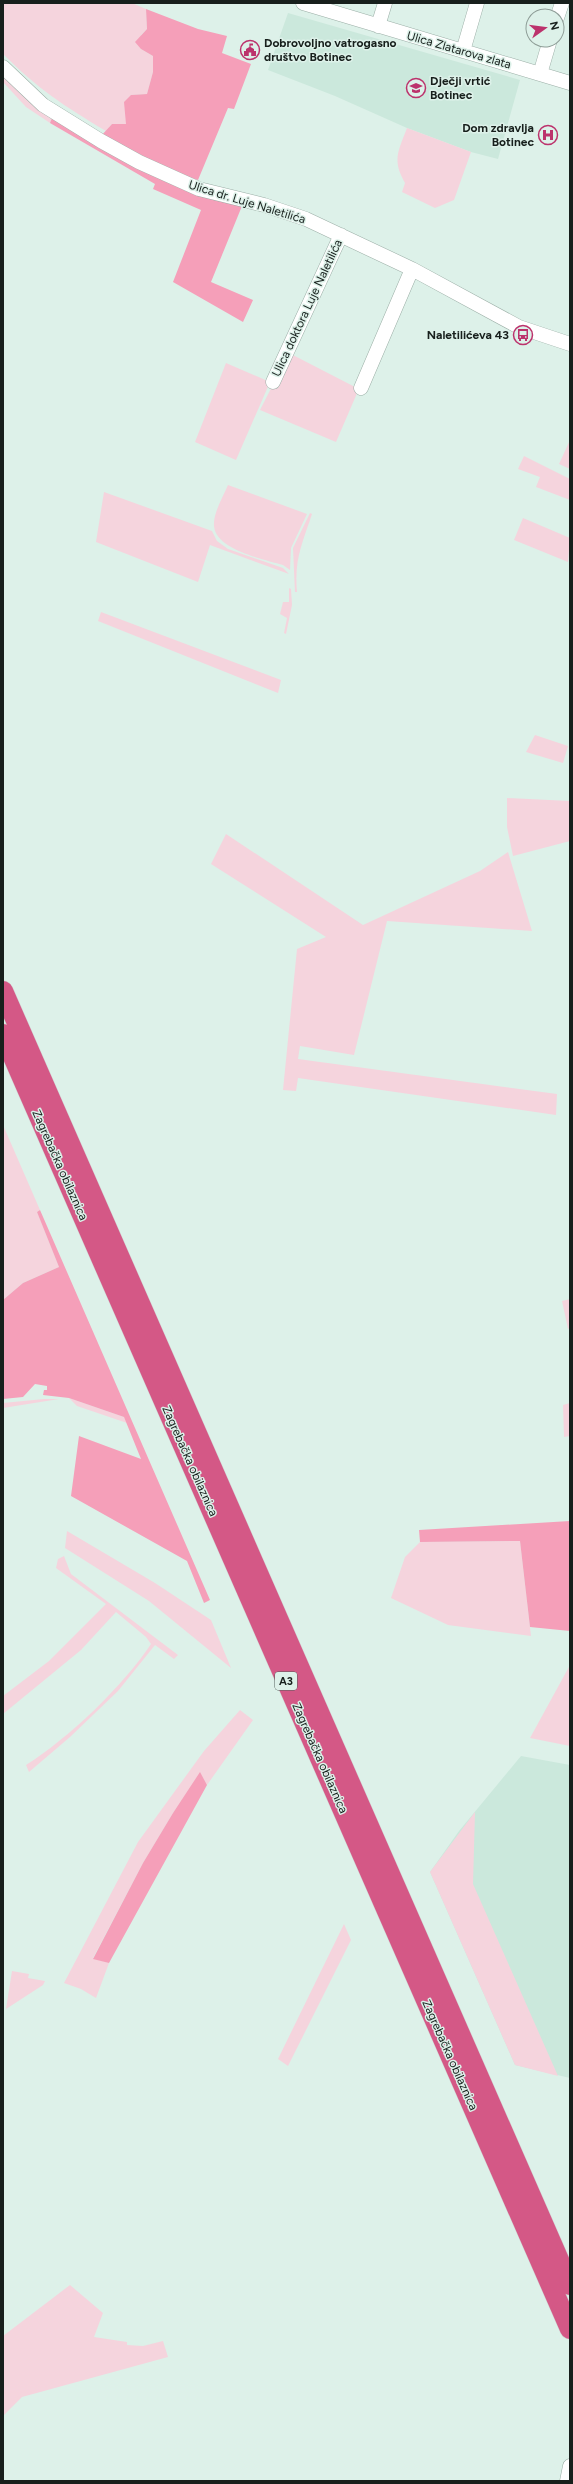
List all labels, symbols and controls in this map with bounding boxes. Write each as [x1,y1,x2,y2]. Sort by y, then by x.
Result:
north arrow [525,8,565,48]
text: N [547,20,562,31]
street label: Ulica Zlatarova zlata [405,28,513,72]
place label: Dobrovoljno vatrogasno društvo Botinec [264,36,397,64]
public building icon: Dobrovoljno vatrogasno društvo Botinec [239,39,261,61]
place label: Dječji vrtić Botinec [430,74,491,102]
school or university icon: Dječji vrtić Botinec [405,77,427,99]
place label: Dom zdravlja Botinec [462,121,534,149]
hospital icon: Dom zdravlja Botinec [537,124,559,146]
street label: Ulica dr. Luje Naletilića [187,178,307,226]
street label: Ulica doktora Luje Naletilića [269,237,345,379]
bus stop icon: Naletilićeva 43 [512,324,534,346]
place label: Naletilićeva 43 [427,328,509,342]
street label: Zagrebačka obilaznica [29,1108,91,1222]
street label: Zagrebačka obilaznica [159,1404,221,1518]
road number: A3 [275,1672,297,1690]
street label: Zagrebačka obilaznica [289,1701,351,1815]
street label: Zagrebačka obilaznica [419,1998,481,2112]

